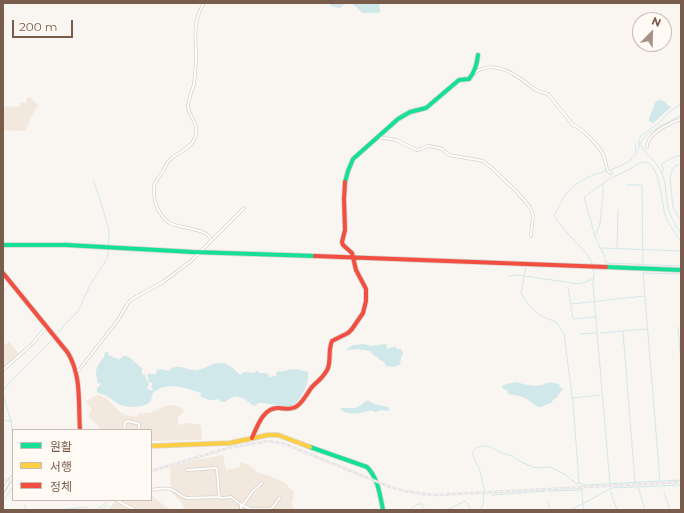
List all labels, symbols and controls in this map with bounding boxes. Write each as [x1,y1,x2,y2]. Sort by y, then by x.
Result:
scale bar [14,12,75,38]
north arrow [632,12,672,52]
text: N [649,14,663,30]
text: 200 m [19,19,58,34]
legend [12,429,152,501]
text: 원활 [50,439,72,454]
text: 서행 [50,459,72,474]
text: 정체 [50,479,72,494]

